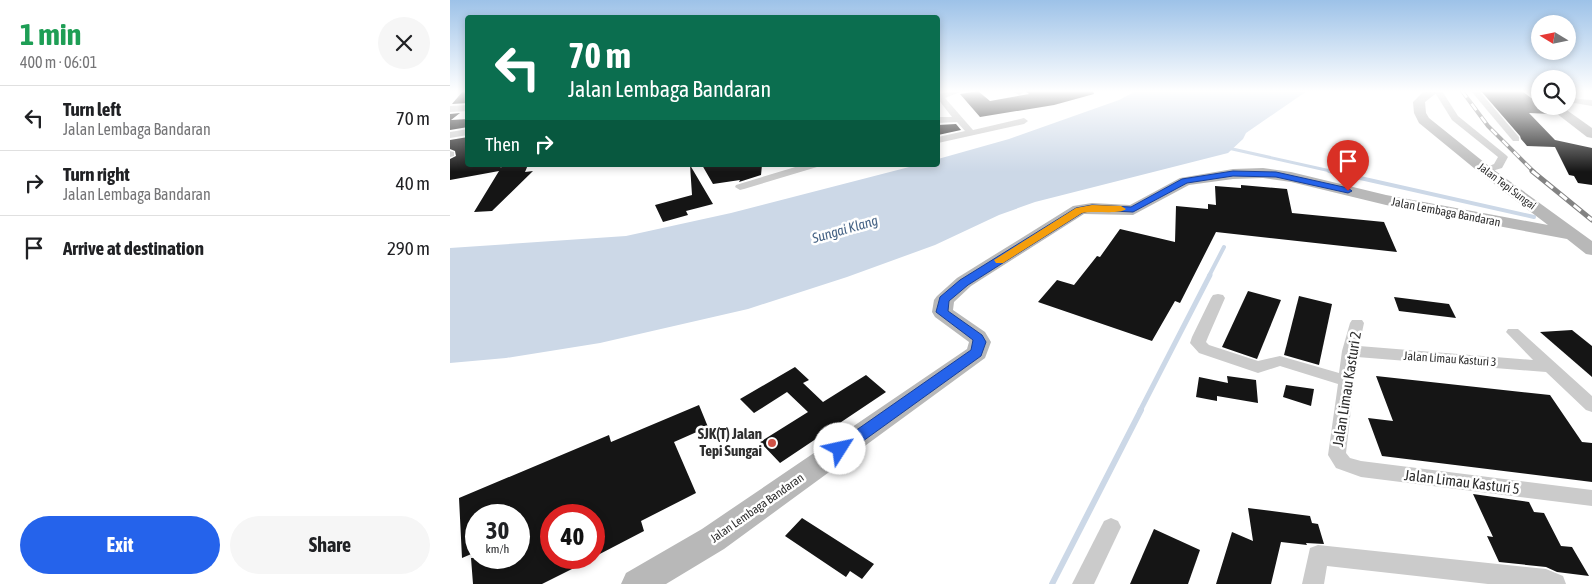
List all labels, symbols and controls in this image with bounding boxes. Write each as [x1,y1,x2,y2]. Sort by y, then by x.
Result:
north arrow [1531,15,1576,60]
map controls [1531,15,1576,115]
text: 1 min [20,17,81,51]
button: close [378,17,430,69]
icon: left [485,35,550,100]
text: 70 m [568,35,631,75]
text: 400 m · 06:01 [20,53,97,71]
button: search [1531,70,1576,115]
text: Jalan Lembaga Bandaran [568,76,771,102]
text: Turn left [63,98,121,120]
icon: left [20,104,48,132]
text: 70 m [396,107,430,129]
text: Jalan Lembaga Bandaran [63,120,211,138]
icon: right [530,130,558,158]
text: Then [485,133,520,155]
pin [1327,140,1369,191]
icon: arrive [1334,147,1362,175]
street label: Jalan Tepi Sungai [1476,160,1538,212]
text: Turn right [63,163,130,185]
icon: right [20,169,48,197]
text: 40 m [396,172,430,194]
text: Jalan Lembaga Bandaran [63,185,211,203]
street label: Jalan Lembaga Bandaran [1390,195,1502,229]
water label: Sungai Klang [809,212,880,246]
icon: arrive [20,234,48,262]
text: Arrive at destination [63,237,204,259]
text: 290 m [387,237,430,259]
street label: Jalan Limau Kasturi 2 [1329,330,1364,448]
street label: Jalan Limau Kasturi 3 [1403,349,1497,369]
position arrow [813,422,865,474]
place label: SJK(T) Jalan Tepi Sungai [698,425,762,459]
marker: SJK(T) Jalan Tepi Sungai [766,437,778,449]
street label: Jalan Limau Kasturi 5 [1403,466,1521,497]
street label: Jalan Lembaga Bandaran [708,470,806,546]
speed limit sign: 40 [540,504,605,569]
button: Exit [20,516,220,574]
button: Share [230,516,430,574]
text: 30 [486,516,509,544]
text: km/h [486,542,509,556]

